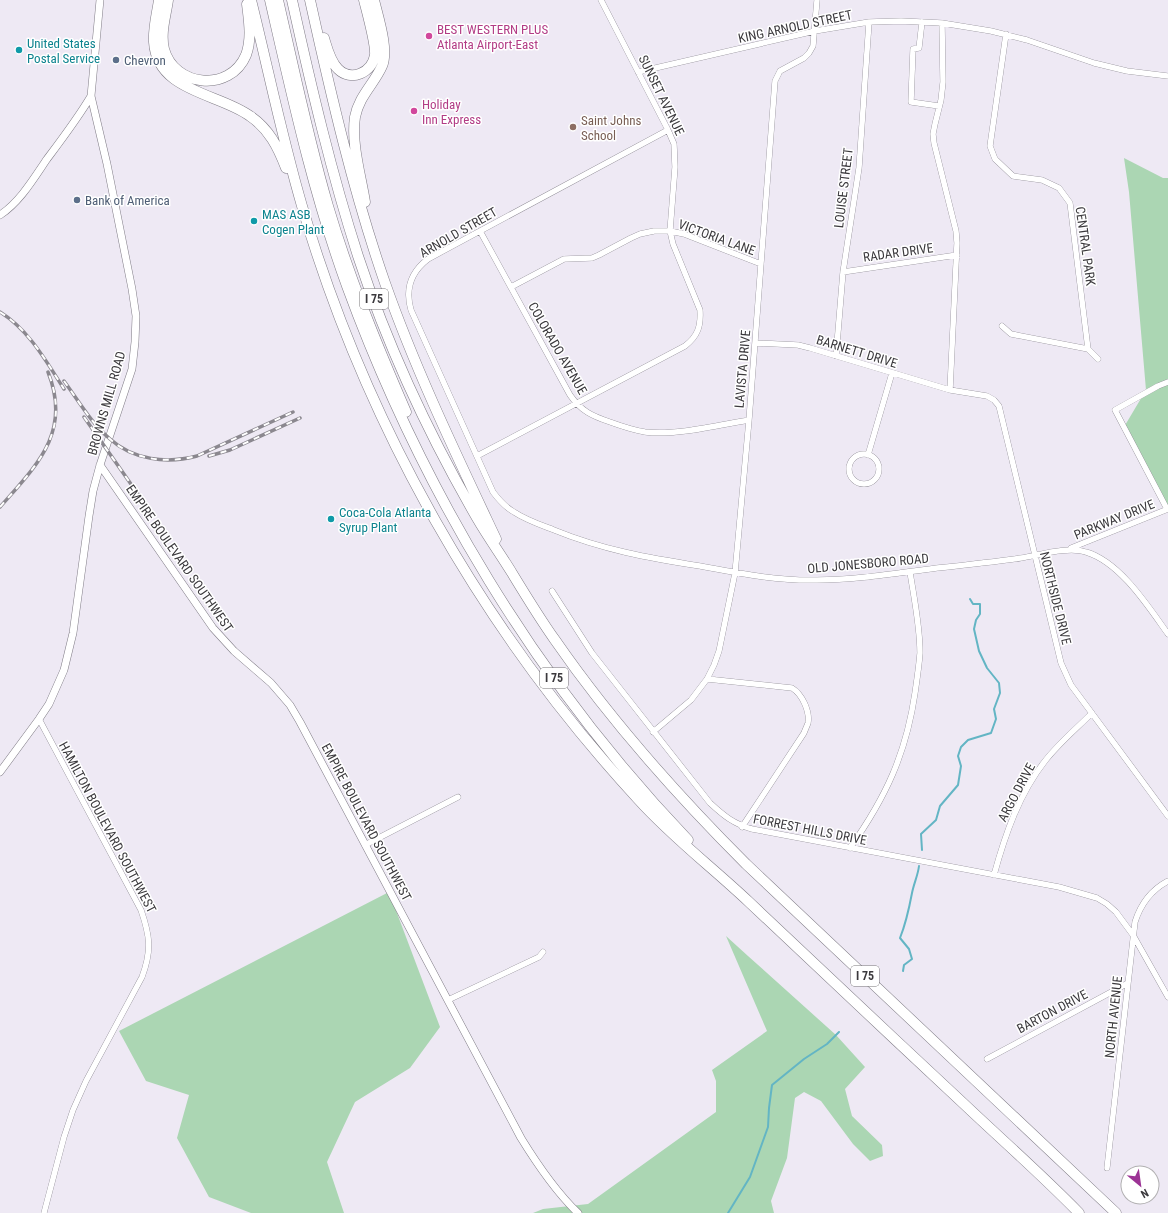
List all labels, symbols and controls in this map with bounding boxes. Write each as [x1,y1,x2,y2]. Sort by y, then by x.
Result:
street label: KING ARNOLD STREET [737,7,854,46]
place label: BEST WESTERN PLUS Atlanta Airport-East [437,22,548,52]
marker: BEST WESTERN PLUS Atlanta Airport-East [424,31,434,41]
place label: United States Postal Service [27,36,100,66]
marker: United States Postal Service [14,45,24,55]
place label: Chevron [124,53,166,68]
street label: SUNSET AVENUE [636,53,687,138]
marker: Chevron [111,55,121,65]
place label: Holiday Inn Express [422,97,481,127]
marker: Holiday Inn Express [409,106,419,116]
place label: Saint Johns School [581,113,641,143]
marker: Saint Johns School [568,122,578,132]
street label: LOUISE STREET [831,147,856,229]
place label: Bank of America [85,193,170,208]
marker: Bank of America [72,195,82,205]
street label: ARNOLD STREET [417,204,500,261]
street label: CENTRAL PARK [1073,205,1099,288]
place label: MAS ASB Cogen Plant [262,207,324,237]
marker: MAS ASB Cogen Plant [249,216,259,226]
street label: VICTORIA LANE [676,217,758,258]
street label: RADAR DRIVE [862,240,934,265]
road number: I 75 [360,289,388,309]
street label: COLORADO AVENUE [525,300,590,397]
street label: LAVISTA DRIVE [732,329,753,409]
street label: BARNETT DRIVE [815,332,899,371]
street label: BROWNS MILL ROAD [84,349,128,457]
street label: EMPIRE BOULEVARD SOUTHWEST [123,482,236,635]
street label: PARKWAY DRIVE [1072,496,1157,542]
place label: Coca-Cola Atlanta Syrup Plant [339,505,431,535]
marker: Coca-Cola Atlanta Syrup Plant [326,514,336,524]
street label: NORTHSIDE DRIVE [1037,550,1074,646]
street label: OLD JONESBORO ROAD [807,551,929,576]
road number: I 75 [540,668,568,688]
street label: HAMILTON BOULEVARD SOUTHWEST [56,739,159,916]
street label: EMPIRE BOULEVARD SOUTHWEST [319,741,415,904]
street label: ARGO DRIVE [995,760,1038,824]
street label: FORREST HILLS DRIVE [752,811,868,848]
road number: I 75 [851,966,879,986]
street label: NORTH AVENUE [1102,975,1125,1059]
street label: BARTON DRIVE [1014,987,1090,1036]
north arrow [1120,1165,1160,1205]
text: N [1138,1186,1151,1201]

